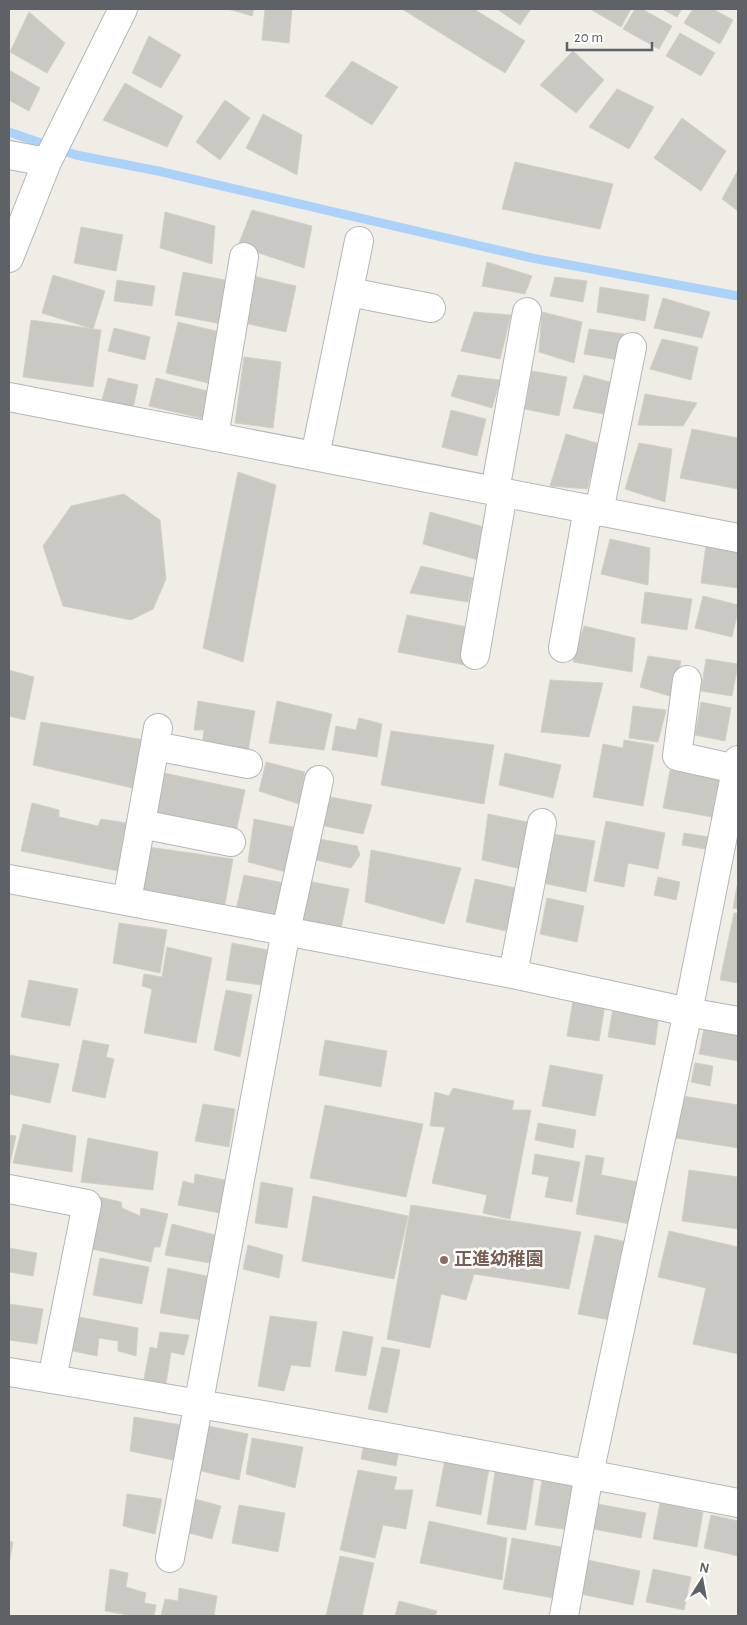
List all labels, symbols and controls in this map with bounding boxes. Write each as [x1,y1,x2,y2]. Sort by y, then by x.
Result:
scale bar [567,20,652,52]
text: 20 m [574,30,603,45]
place label: 正進幼稚園 [454,1249,544,1269]
marker: 正進幼稚園 [438,1254,450,1266]
north arrow [677,1555,727,1605]
text: N [698,1560,710,1576]

